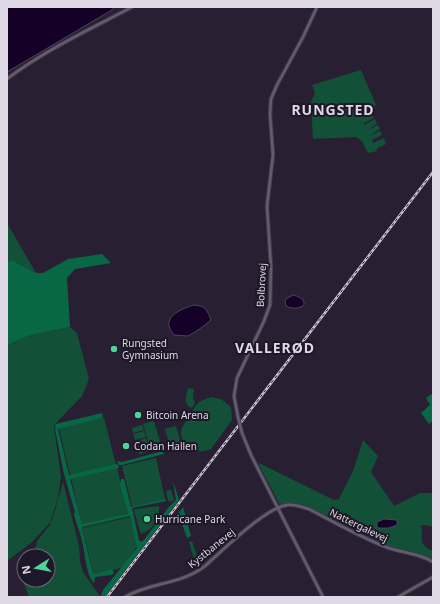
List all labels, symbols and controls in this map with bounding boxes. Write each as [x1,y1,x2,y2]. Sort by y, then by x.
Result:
district label: RUNGSTED [291,100,375,119]
street label: Bolbrovej [253,262,269,308]
place label: Rungsted Gymnasium [122,336,178,362]
district label: VALLERØD [235,338,315,357]
marker: Rungsted Gymnasium [109,344,119,354]
place label: Bitcoin Arena [146,408,209,422]
marker: Bitcoin Arena [133,410,143,420]
place label: Codan Hallen [134,439,197,453]
marker: Codan Hallen [121,441,131,451]
street label: Nattergalevej [328,505,390,545]
place label: Hurricane Park [155,512,226,526]
marker: Hurricane Park [142,514,152,524]
street label: Kystbanevej [185,525,237,571]
north arrow [16,548,56,588]
text: N [17,564,34,576]

